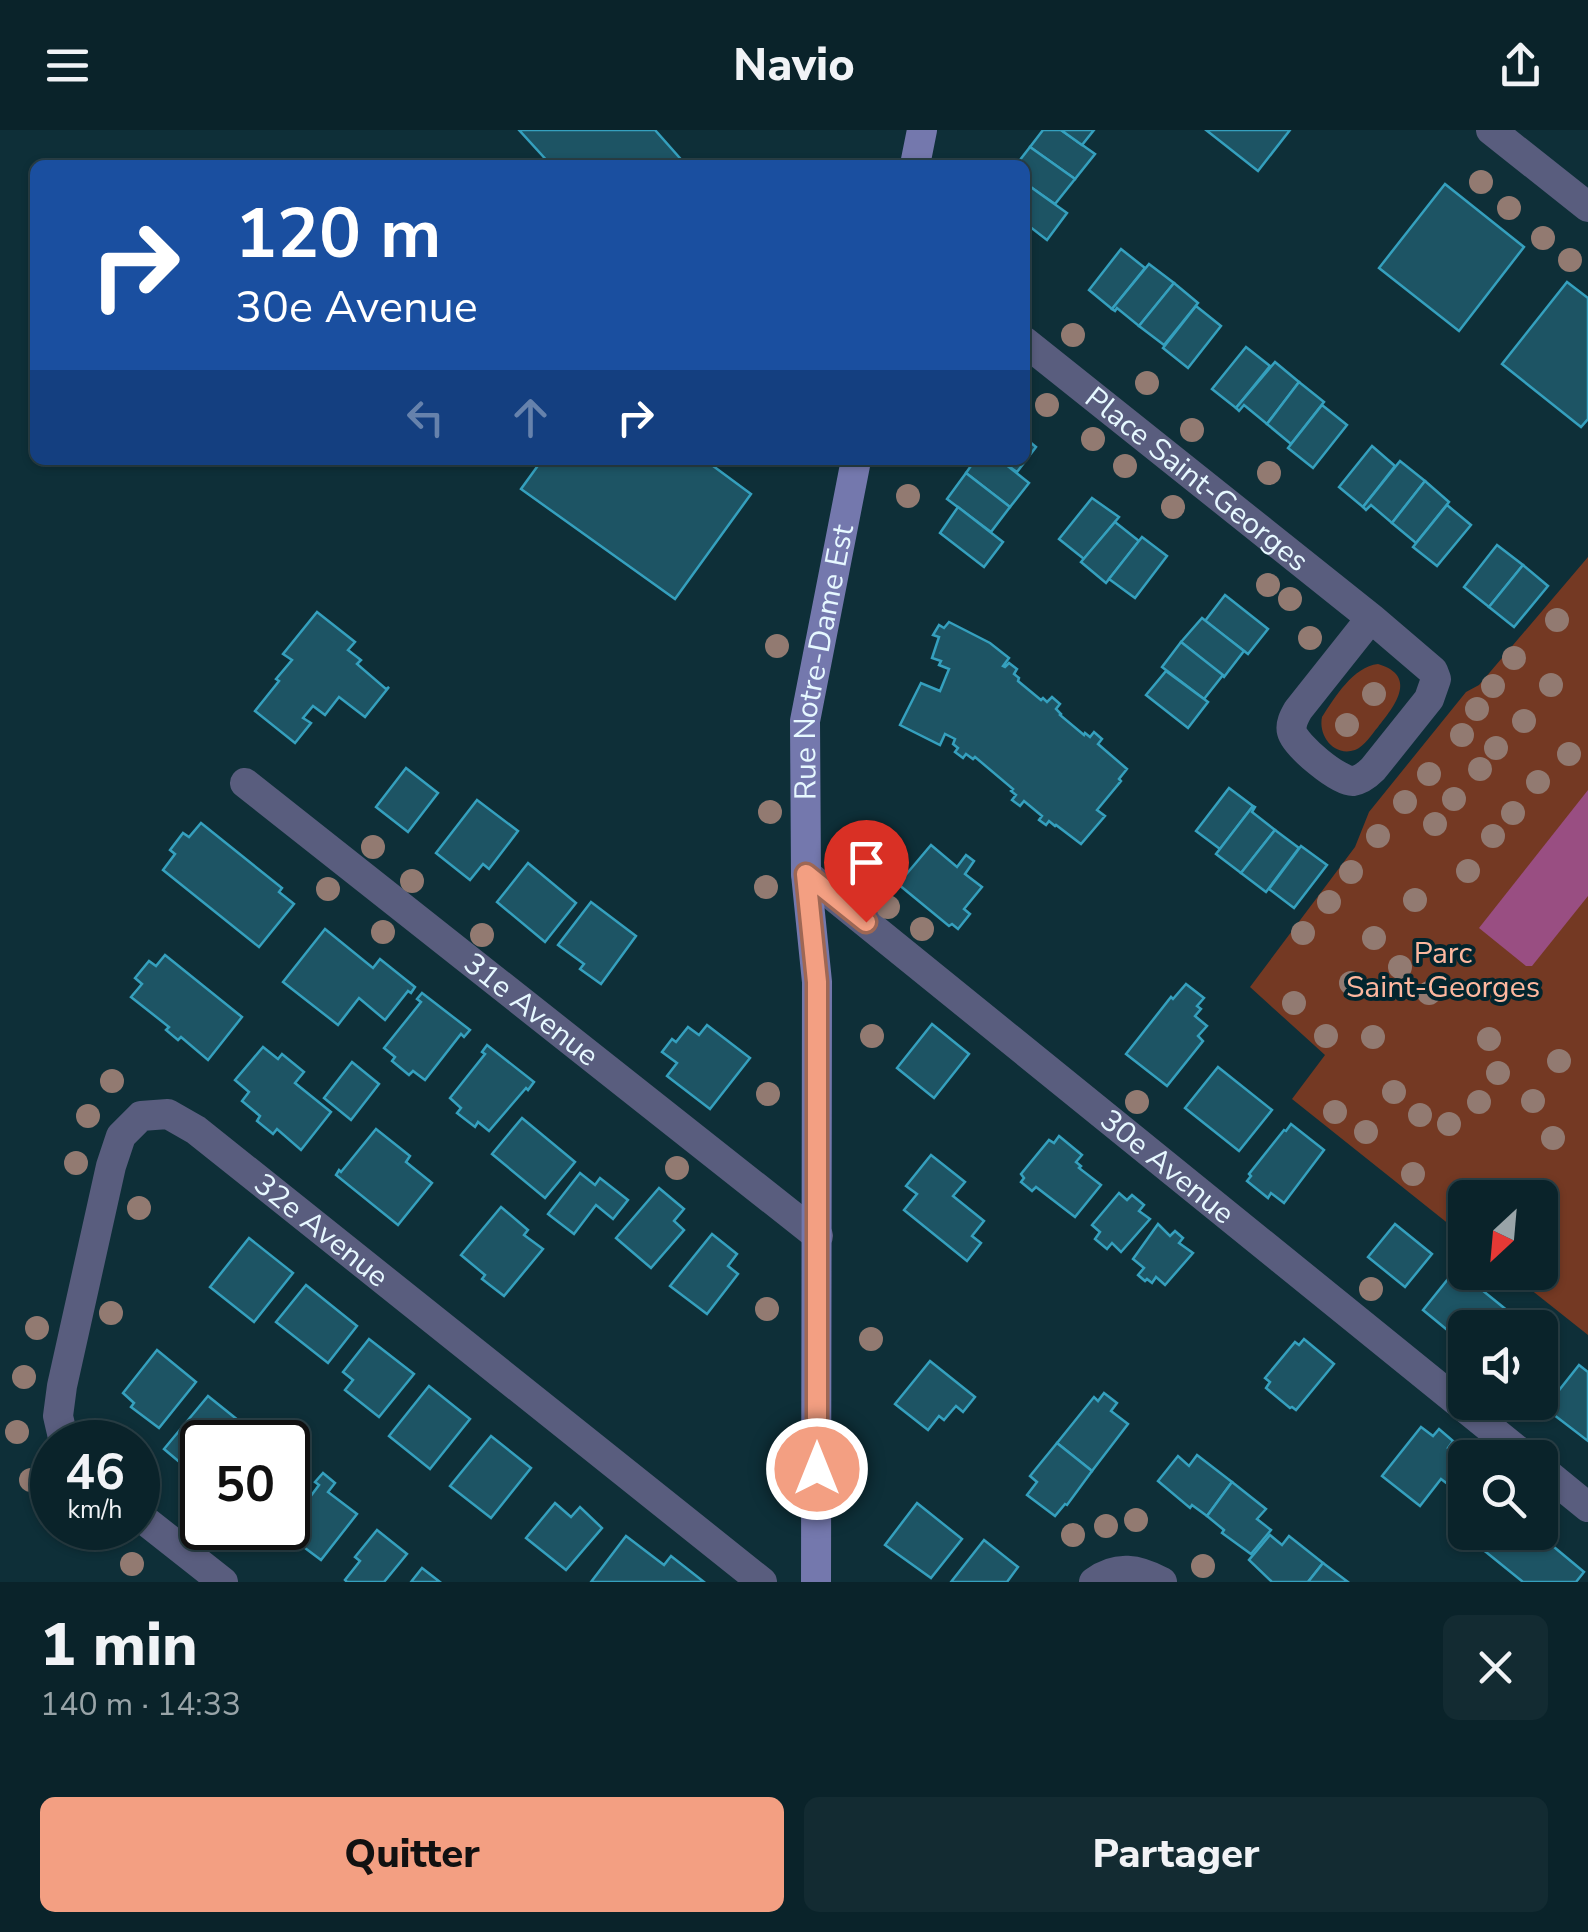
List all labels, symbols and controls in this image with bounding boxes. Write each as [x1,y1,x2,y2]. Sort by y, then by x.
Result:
text: Navio [733,35,855,96]
icon: menu [40,38,95,93]
icon: share [1493,38,1548,93]
text: 120 m [235,186,441,282]
icon: right [70,200,200,330]
text: 30e Avenue [235,277,478,338]
street label: Place Saint-Georges [1076,378,1317,581]
icon: left [398,390,453,445]
icon: ahead [503,390,558,445]
icon: right [608,390,663,445]
street label: Rue Notre-Dame Est [785,520,864,800]
pin [824,820,909,923]
icon: arrive [839,835,894,890]
park label: Parc Saint-Georges [1346,933,1540,1008]
street label: 31e Avenue [455,943,607,1076]
street label: 30e Avenue [1091,1100,1243,1234]
street label: 32e Avenue [245,1164,397,1297]
north arrow [1448,1180,1558,1290]
map controls [1448,1180,1558,1550]
button: sound [1448,1310,1558,1420]
position arrow [765,1417,869,1521]
speed limit sign: 50 [180,1420,310,1550]
text: 46 [65,1438,125,1507]
button: search [1448,1440,1558,1550]
text: km/h [67,1493,123,1527]
text: 1 min [40,1604,198,1686]
button: close [1443,1615,1548,1720]
text: 140 m · 14:33 [40,1683,241,1726]
button: Quitter [40,1797,784,1912]
button: Partager [804,1797,1548,1912]

